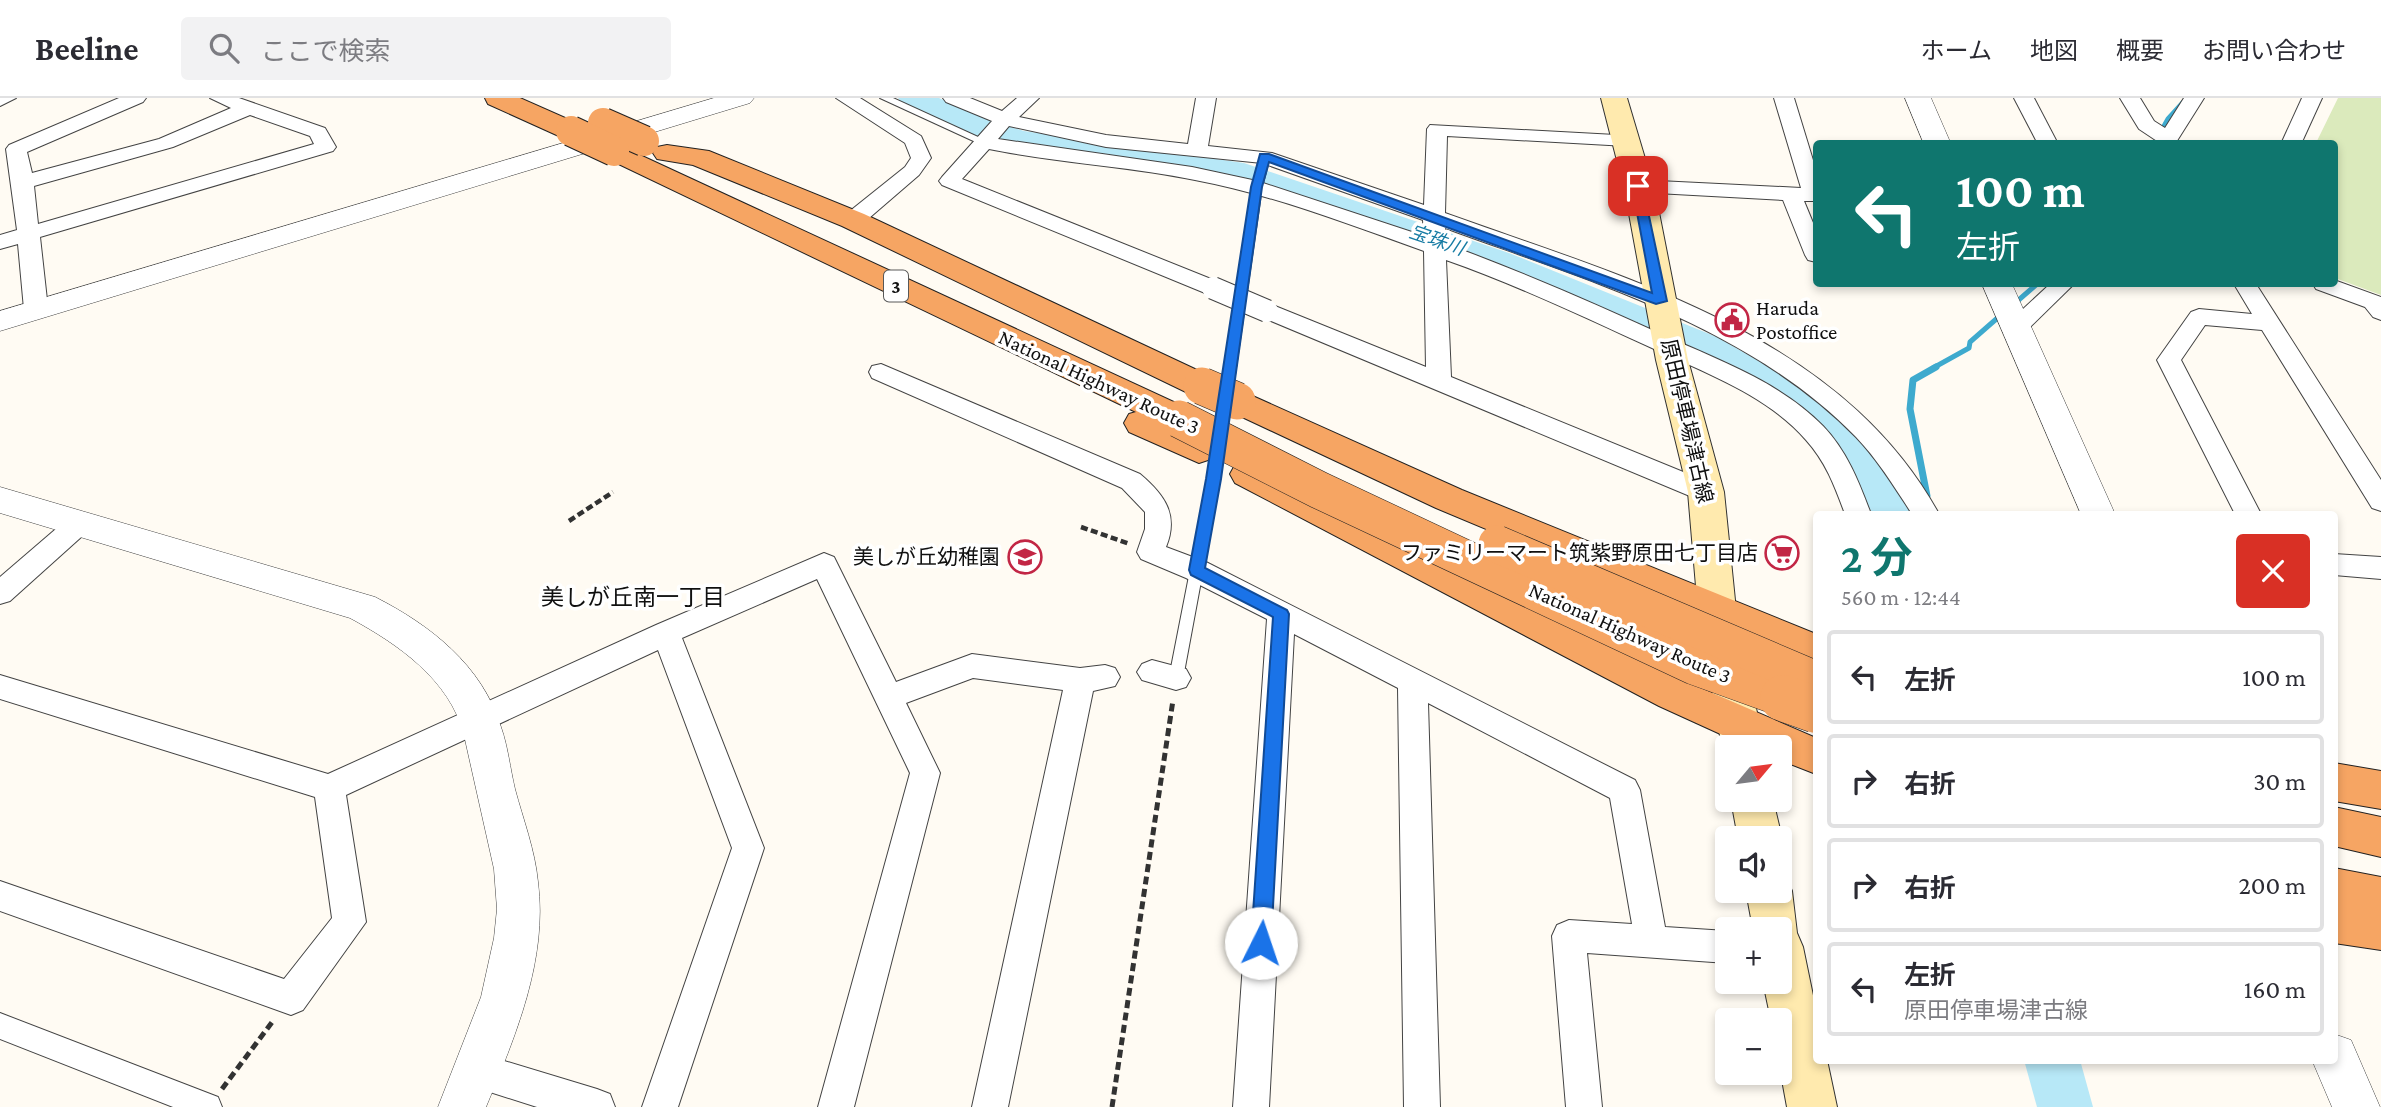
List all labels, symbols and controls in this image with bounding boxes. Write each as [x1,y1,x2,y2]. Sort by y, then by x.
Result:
search box [181,17,671,80]
icon: search [205,29,243,67]
text: Beeline [35,30,139,67]
text: ここで検索 [261,37,391,66]
text: ホーム [1921,37,1992,64]
text: 地図 [2030,37,2078,64]
text: 概要 [2116,37,2164,64]
text: お問い合わせ [2202,37,2346,64]
pin [1608,156,1668,216]
text: 100 m [1956,163,2085,218]
icon: arrive [1619,167,1657,205]
icon: left [1841,168,1932,259]
water label: 宝珠川 [1407,221,1469,260]
text: 左折 [1956,229,2020,265]
road number: 3 [884,270,908,302]
place label: Haruda Postoffice [1756,296,1837,344]
public building icon: Haruda Postoffice [1713,301,1751,339]
street label: National Highway Route 3 [995,325,1203,439]
street label: 原田停車場津古線 [1656,336,1718,506]
supermarket icon: ファミリーマート筑紫野原田七丁目店 [1763,534,1801,572]
text: 2 分 [1841,534,1913,581]
button: close [2236,534,2310,608]
school or university icon: 美しが丘幼稚園 [1006,538,1044,576]
place label: ファミリーマート筑紫野原田七丁目店 [1401,541,1758,565]
place label: 美しが丘幼稚園 [853,545,1000,569]
street label: National Highway Route 3 [1525,578,1735,688]
district label: 美しが丘南一丁目 [541,584,725,610]
text: 560 m · 12:44 [1841,584,1961,610]
icon: left [1845,658,1883,696]
text: 100 m [2242,663,2306,692]
text: 左折 [1904,666,1956,695]
north arrow [1715,735,1792,812]
map controls [1715,735,1792,1085]
icon: right [1845,762,1883,800]
text: 30 m [2253,767,2306,796]
text: 右折 [1904,770,1956,799]
button: sound [1715,826,1792,903]
icon: right [1845,866,1883,904]
text: 200 m [2238,871,2306,900]
text: 右折 [1904,874,1956,903]
position arrow [1224,906,1298,980]
button: + [1715,917,1792,994]
text: 左折 [1904,961,1956,990]
icon: left [1845,970,1883,1008]
text: 160 m [2244,975,2306,1004]
text: 原田停車場津古線 [1904,997,2088,1023]
button: − [1715,1008,1792,1085]

